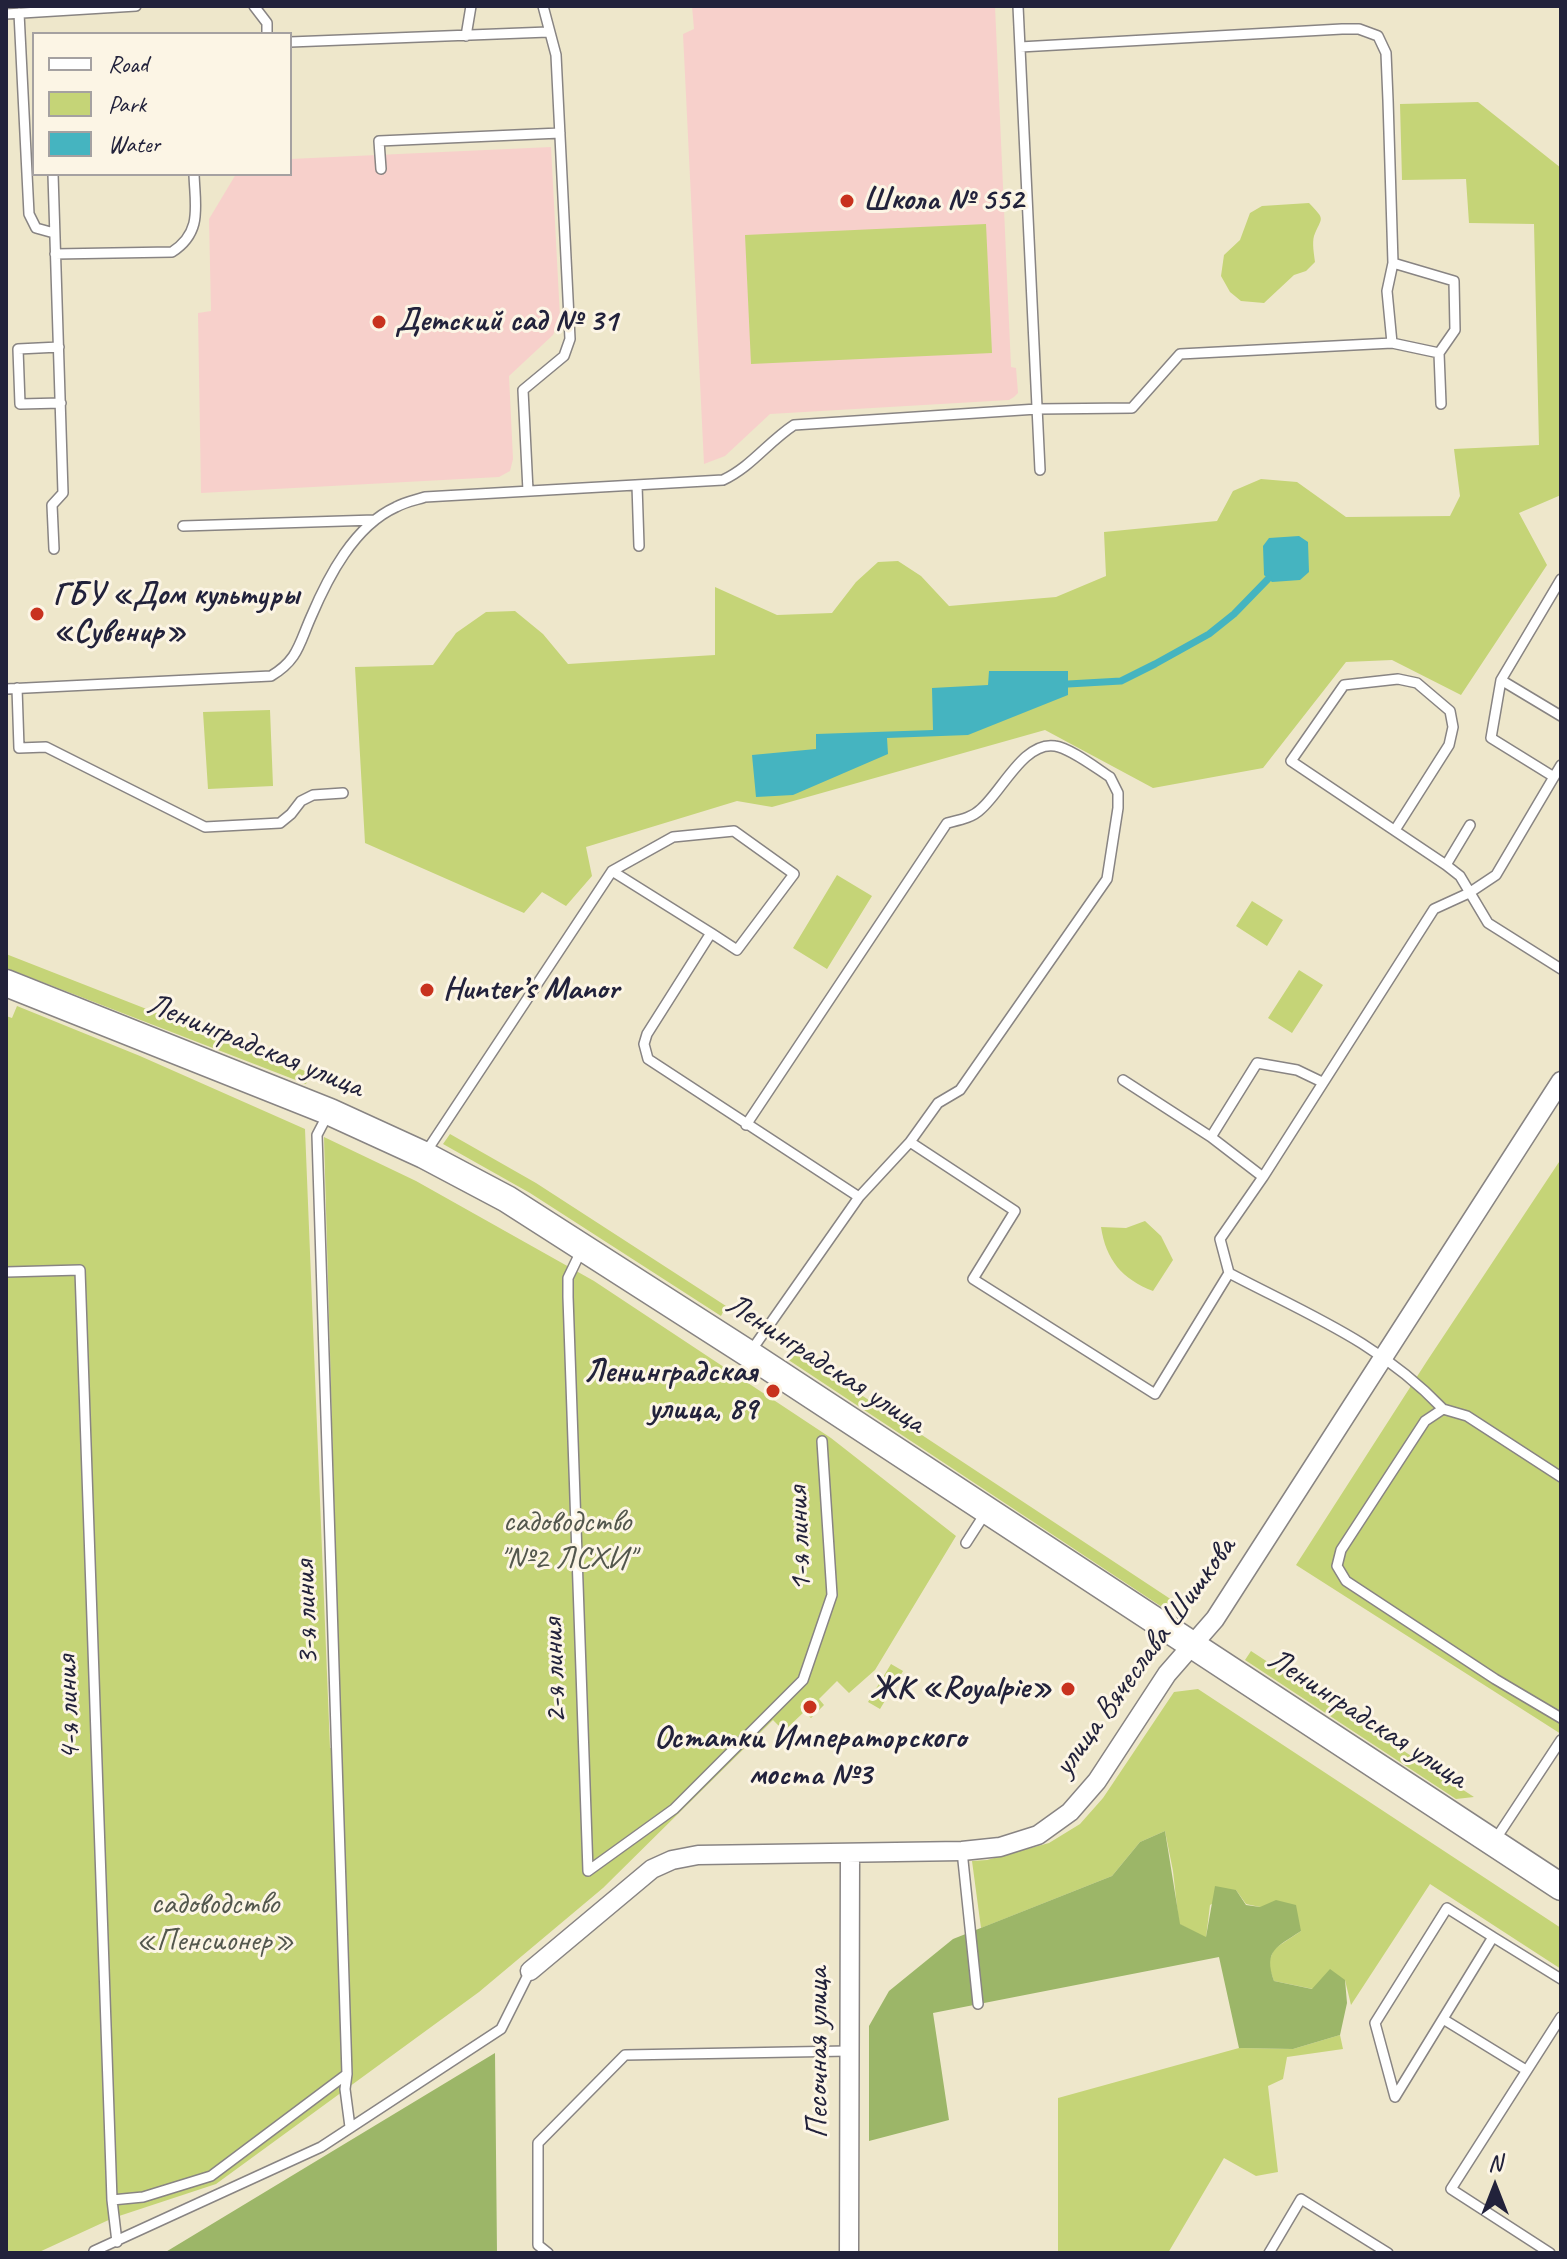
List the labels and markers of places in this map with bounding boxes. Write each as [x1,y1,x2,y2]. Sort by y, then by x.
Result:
place label: Школа № 552 [863,182,1023,220]
marker: Школа № 552 [838,192,856,210]
place label: Детский сад № 31 [395,303,617,341]
marker: Детский сад № 31 [370,313,388,331]
place label: ГБУ «Дом культуры «Сувенир» [53,577,299,652]
marker: ГБУ «Дом культуры «Сувенир» [28,605,46,623]
place label: Hunter’s Manor [443,971,619,1009]
marker: Hunter’s Manor [418,981,436,999]
place label: Ленинградская улица, 89 [584,1354,757,1429]
marker: Ленинградская улица, 89 [764,1382,782,1400]
place label: ЖК «Royalpie» [870,1670,1052,1708]
marker: ЖК «Royalpie» [1059,1680,1077,1698]
marker: Остатки Императорского моста №3 [801,1698,819,1716]
place label: Остатки Императорского моста №3 [654,1720,966,1795]

